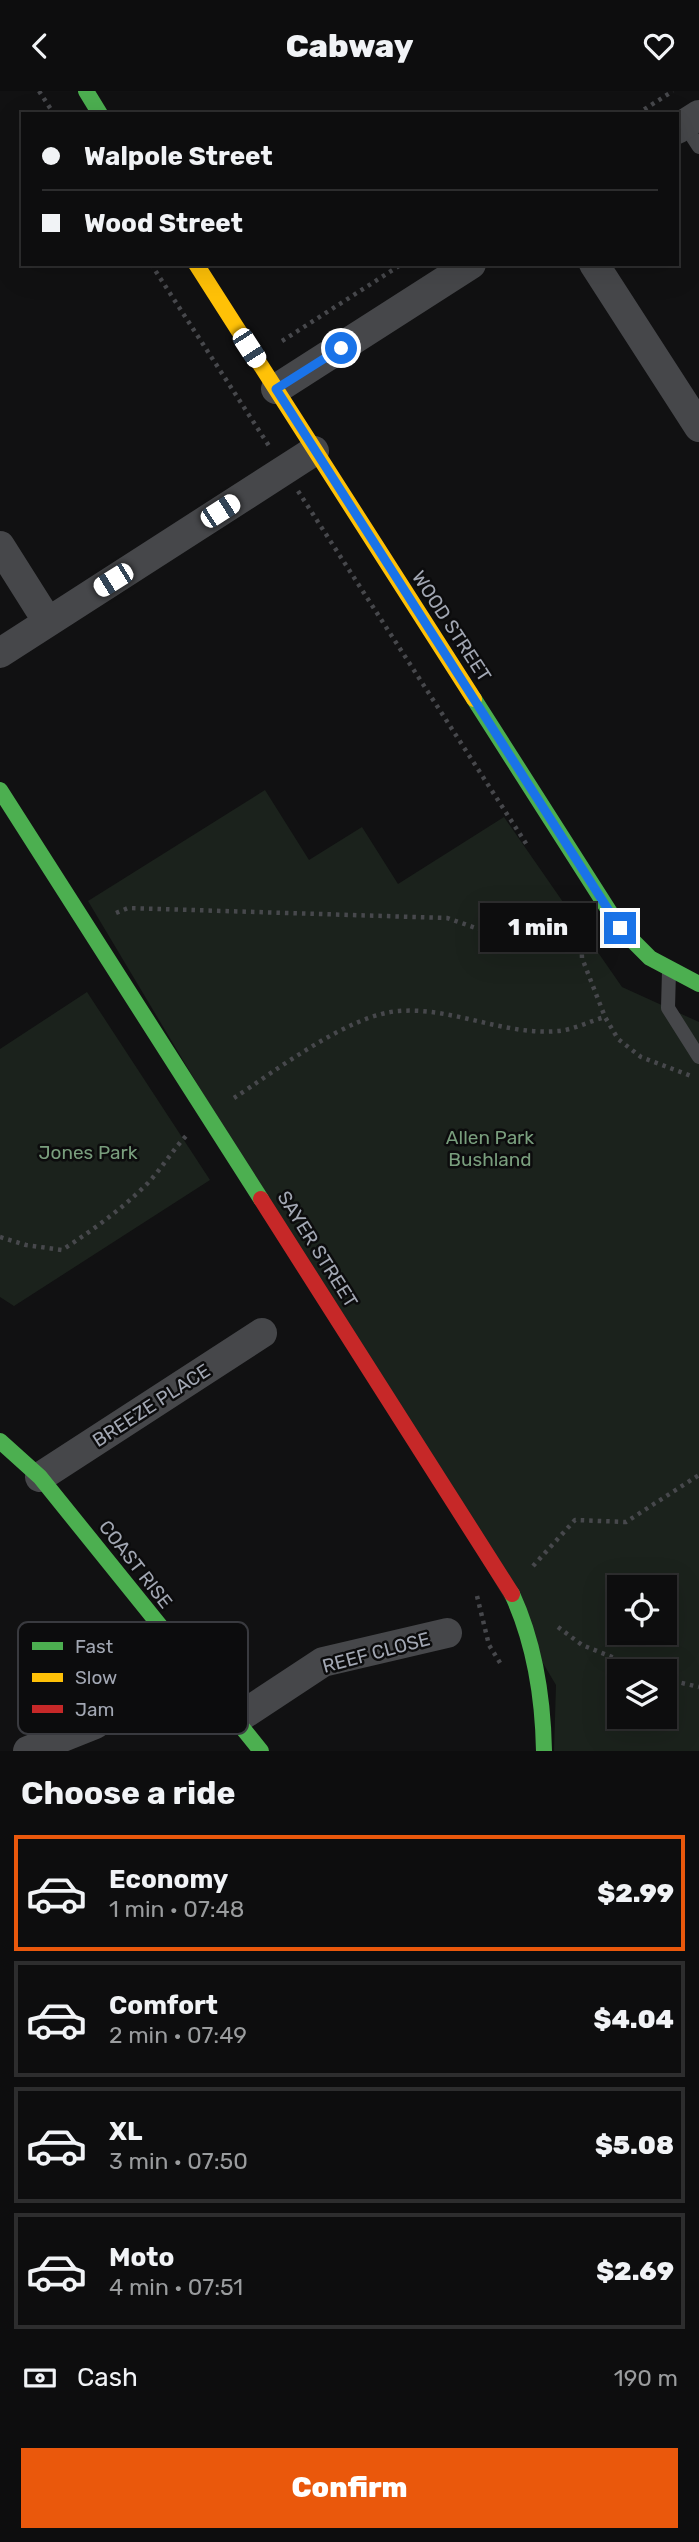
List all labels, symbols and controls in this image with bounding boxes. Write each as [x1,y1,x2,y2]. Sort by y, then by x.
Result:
icon: back [21,27,59,65]
text: Cabway [286,27,413,65]
icon: heart [640,27,678,65]
text: Walpole Street [84,141,273,172]
text: Wood Street [84,208,243,239]
car [229,325,270,371]
route start [325,332,357,364]
car [197,491,244,531]
car [90,560,137,600]
street label: WOOD STREET [407,566,496,686]
callout: 1 min [480,903,596,953]
route end [604,912,636,944]
text: 1 min [508,913,568,941]
park label: Allen Park Bushland [446,1126,534,1171]
park label: Jones Park [39,1141,138,1164]
street label: SAYER STREET [273,1187,363,1312]
street label: BREEZE PLACE [88,1359,214,1452]
street label: COAST RISE [94,1516,177,1613]
map controls [607,1575,677,1729]
button: locate [607,1575,677,1645]
legend [18,1622,248,1734]
street label: REEF CLOSE [320,1627,432,1678]
text: Fast [75,1635,114,1658]
button: layers [607,1659,677,1729]
text: Slow [75,1666,117,1689]
text: Jam [75,1698,114,1721]
text: Choose a ride [21,1774,235,1812]
icon: car [25,1862,88,1925]
text: Economy [109,1864,228,1895]
text: $2.99 [597,1878,674,1909]
text: 1 min · 07:48 [109,1895,245,1923]
icon: car [25,1988,88,2051]
text: Comfort [109,1990,218,2021]
text: $4.04 [593,2004,674,2035]
text: 2 min · 07:49 [109,2021,247,2049]
icon: car [25,2114,88,2177]
text: XL [109,2116,142,2147]
text: $5.08 [595,2130,674,2161]
text: 3 min · 07:50 [109,2147,248,2175]
icon: car [25,2240,88,2303]
text: Moto [109,2242,174,2273]
text: $2.69 [596,2256,674,2287]
text: 4 min · 07:51 [109,2273,243,2301]
icon: cash [21,2359,59,2397]
text: Cash [77,2362,138,2393]
text: 190 m [614,2364,678,2392]
button: Confirm [21,2448,678,2528]

